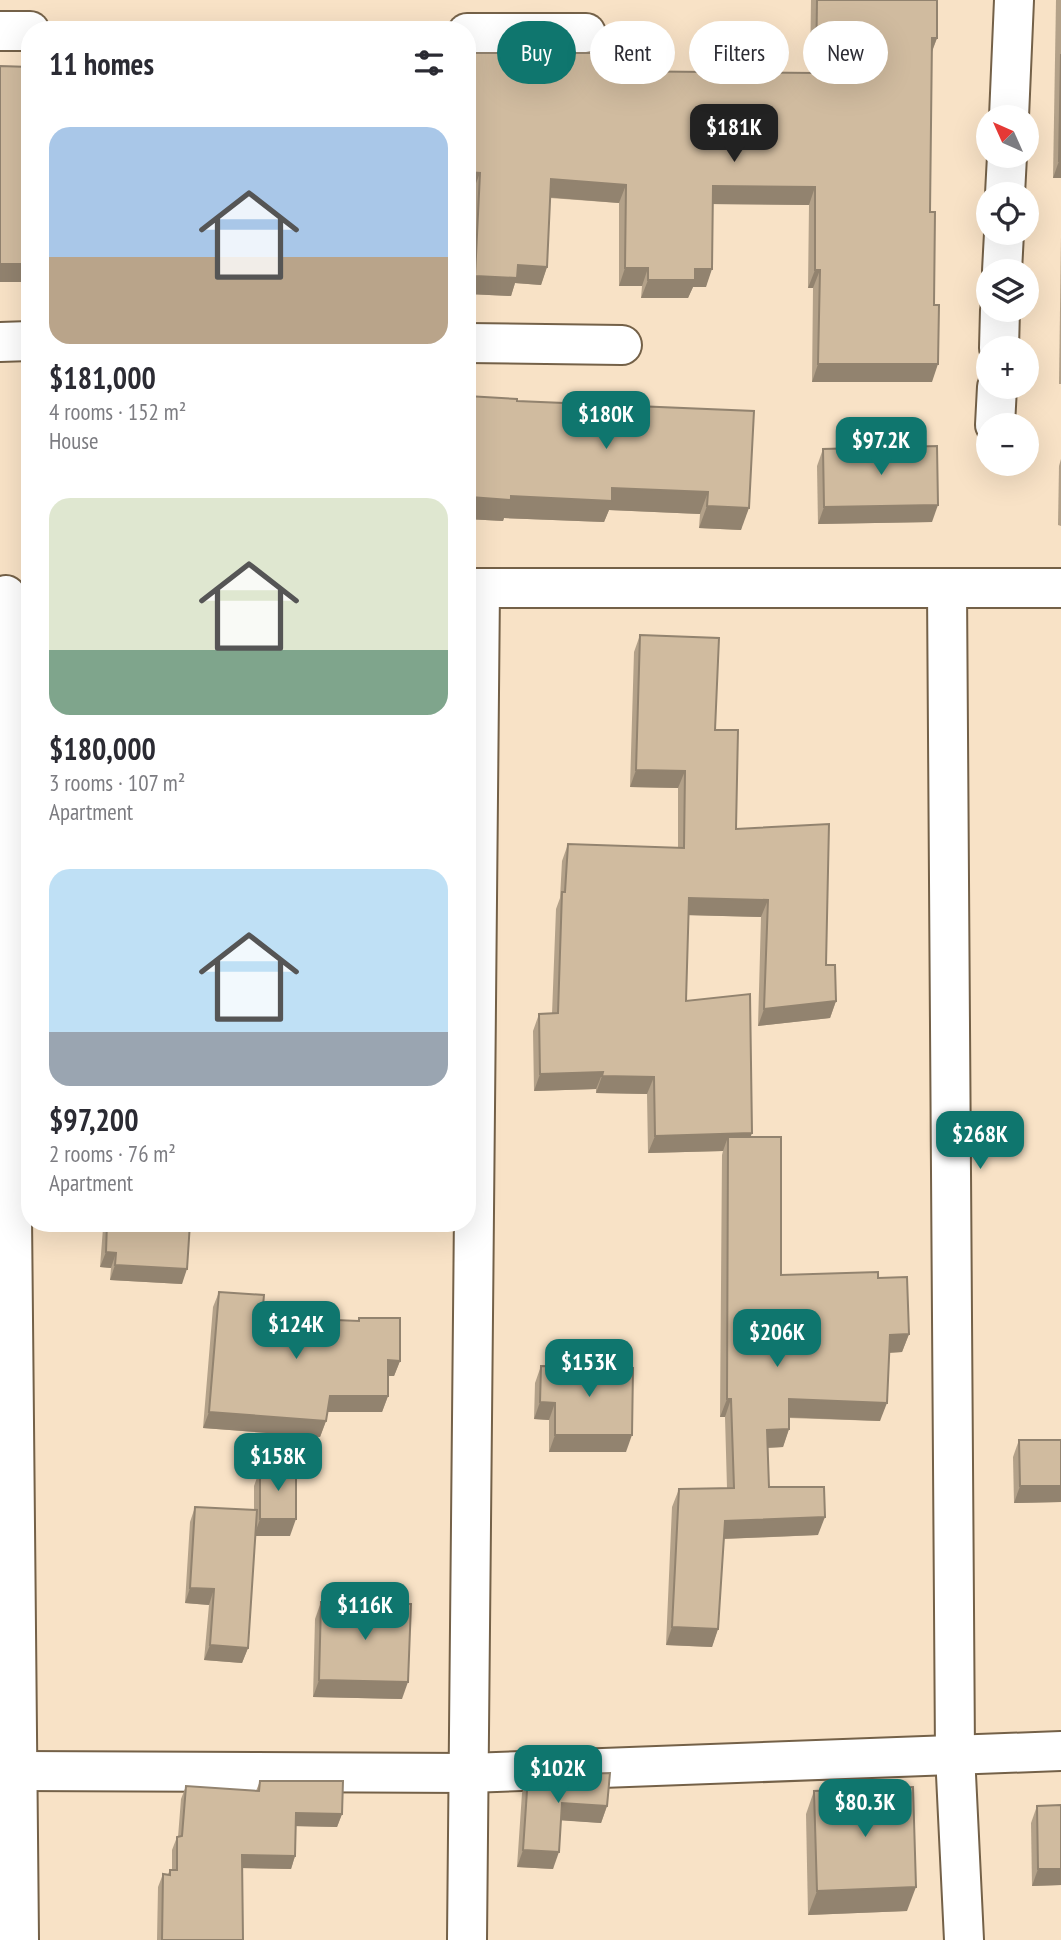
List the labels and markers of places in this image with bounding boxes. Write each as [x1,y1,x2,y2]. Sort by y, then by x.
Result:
pin: $181K [685,104,783,164]
pin: $180K [557,392,655,451]
pin: $97.2K [824,418,938,477]
pin: $268K [931,1112,1029,1171]
pin: $124K [247,1302,345,1361]
pin: $206K [728,1310,826,1369]
pin: $153K [540,1340,638,1399]
pin: $158K [229,1434,327,1493]
pin: $116K [316,1582,414,1642]
pin: $102K [509,1745,607,1805]
pin: $80.3K [808,1780,922,1839]

